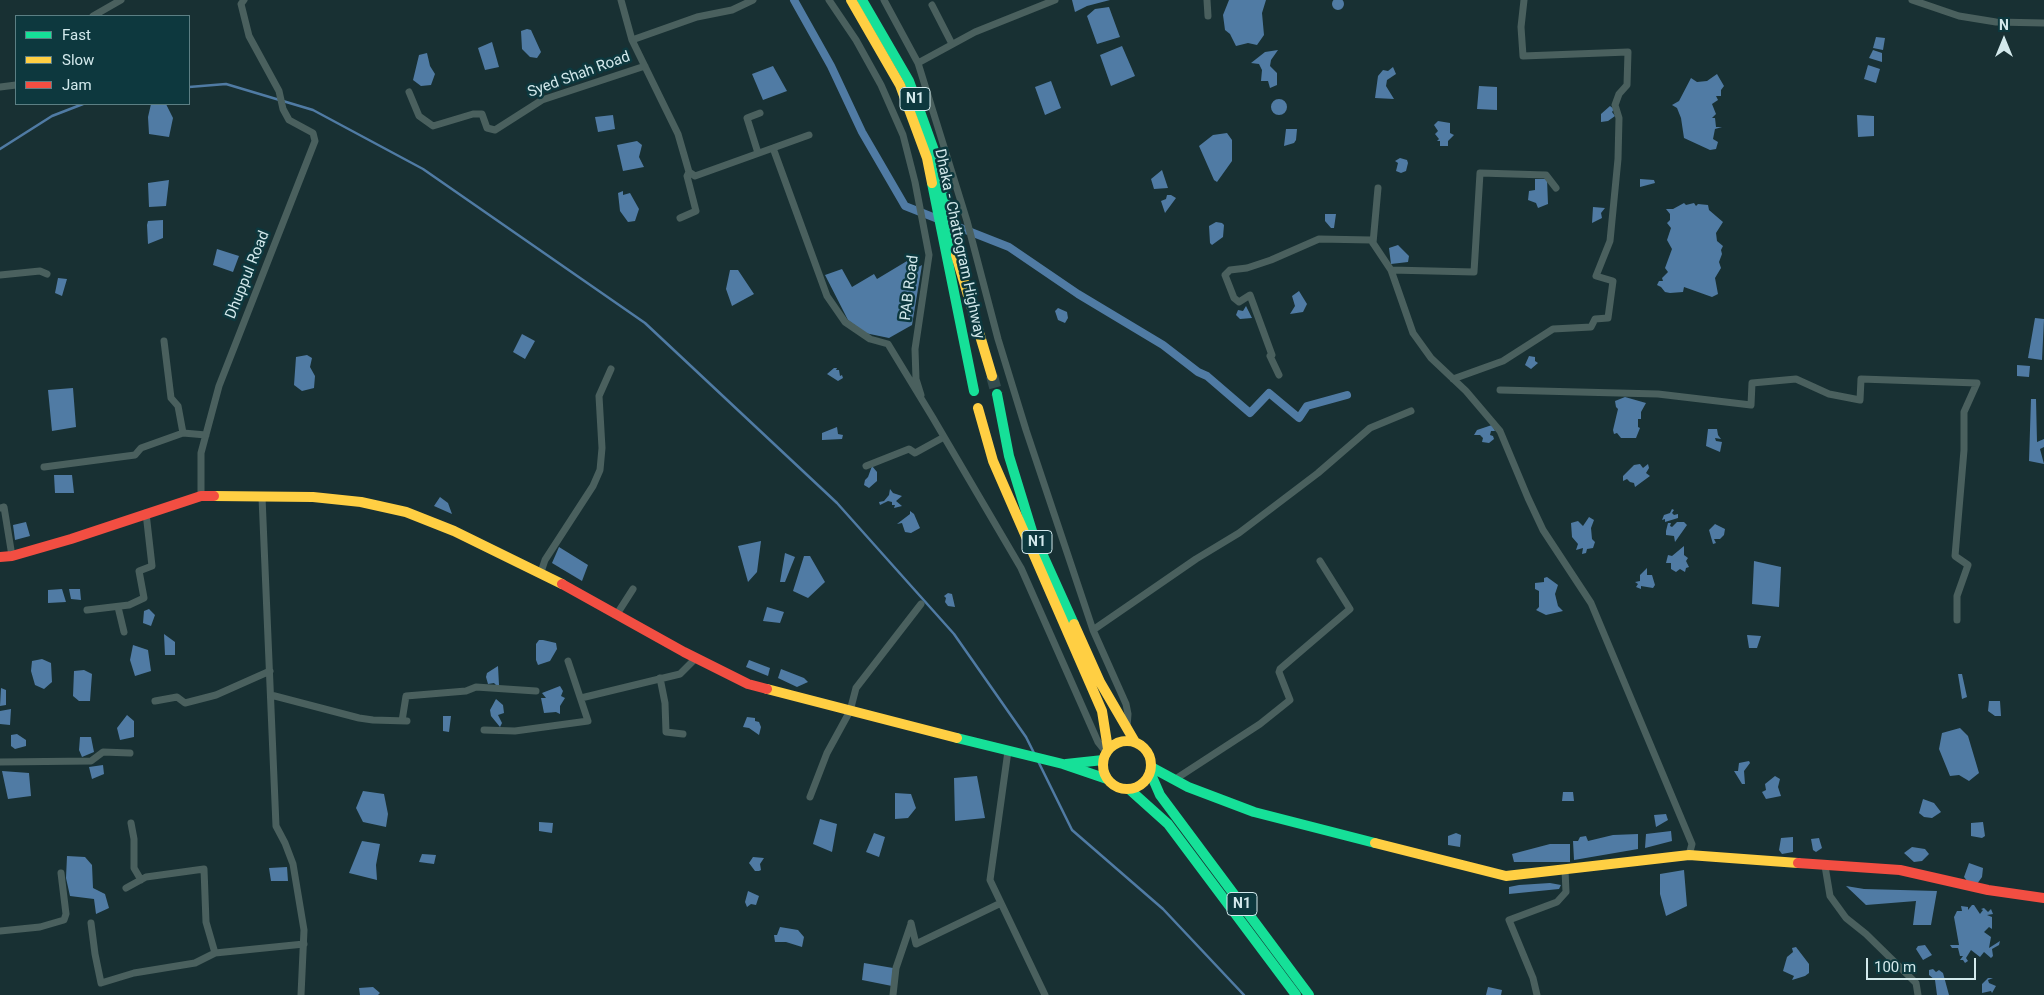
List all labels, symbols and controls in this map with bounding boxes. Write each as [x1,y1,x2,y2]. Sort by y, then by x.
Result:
legend [15,15,190,105]
north arrow [1979,15,2029,65]
text: N [1999,17,2009,33]
text: Fast [62,26,91,44]
street label: Syed Shah Road [525,48,633,102]
text: Slow [62,51,94,69]
text: Jam [62,76,92,94]
road number: N1 [900,88,930,110]
street label: Dhaka - Chattogram Highway [930,147,988,341]
street label: Dhuppul Road [222,228,274,322]
street label: PAB Road [897,254,923,322]
road number: N1 [1022,530,1052,554]
road number: N1 [1227,892,1257,916]
scale bar [1869,948,1979,980]
text: 100 m [1874,958,1916,976]

